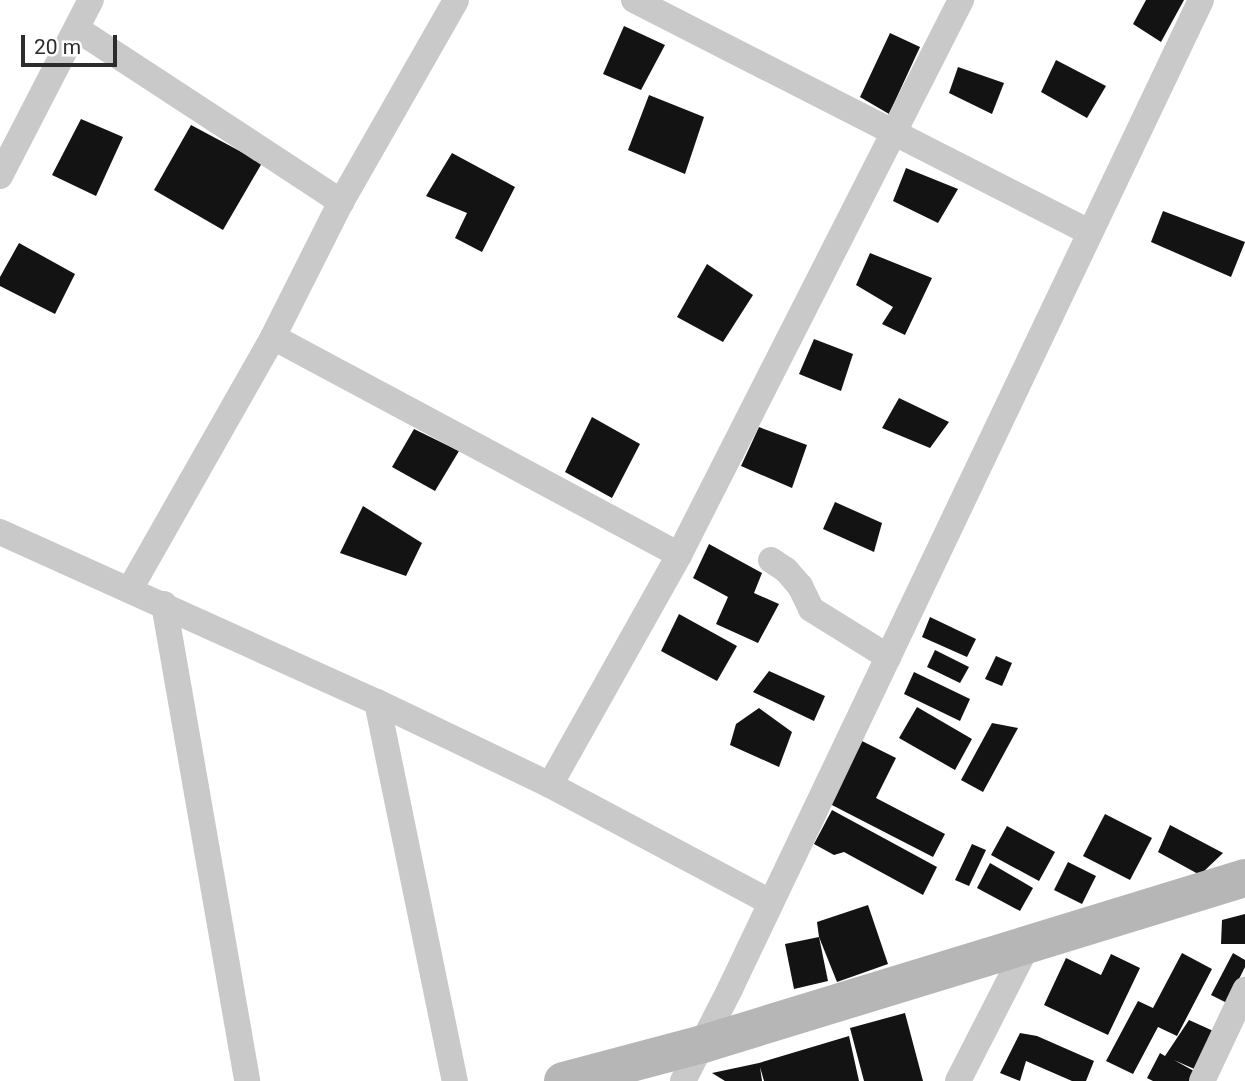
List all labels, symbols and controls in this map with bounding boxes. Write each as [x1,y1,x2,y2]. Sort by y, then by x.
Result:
scale bar [24,21,121,65]
text: 20 m [34,35,81,59]

